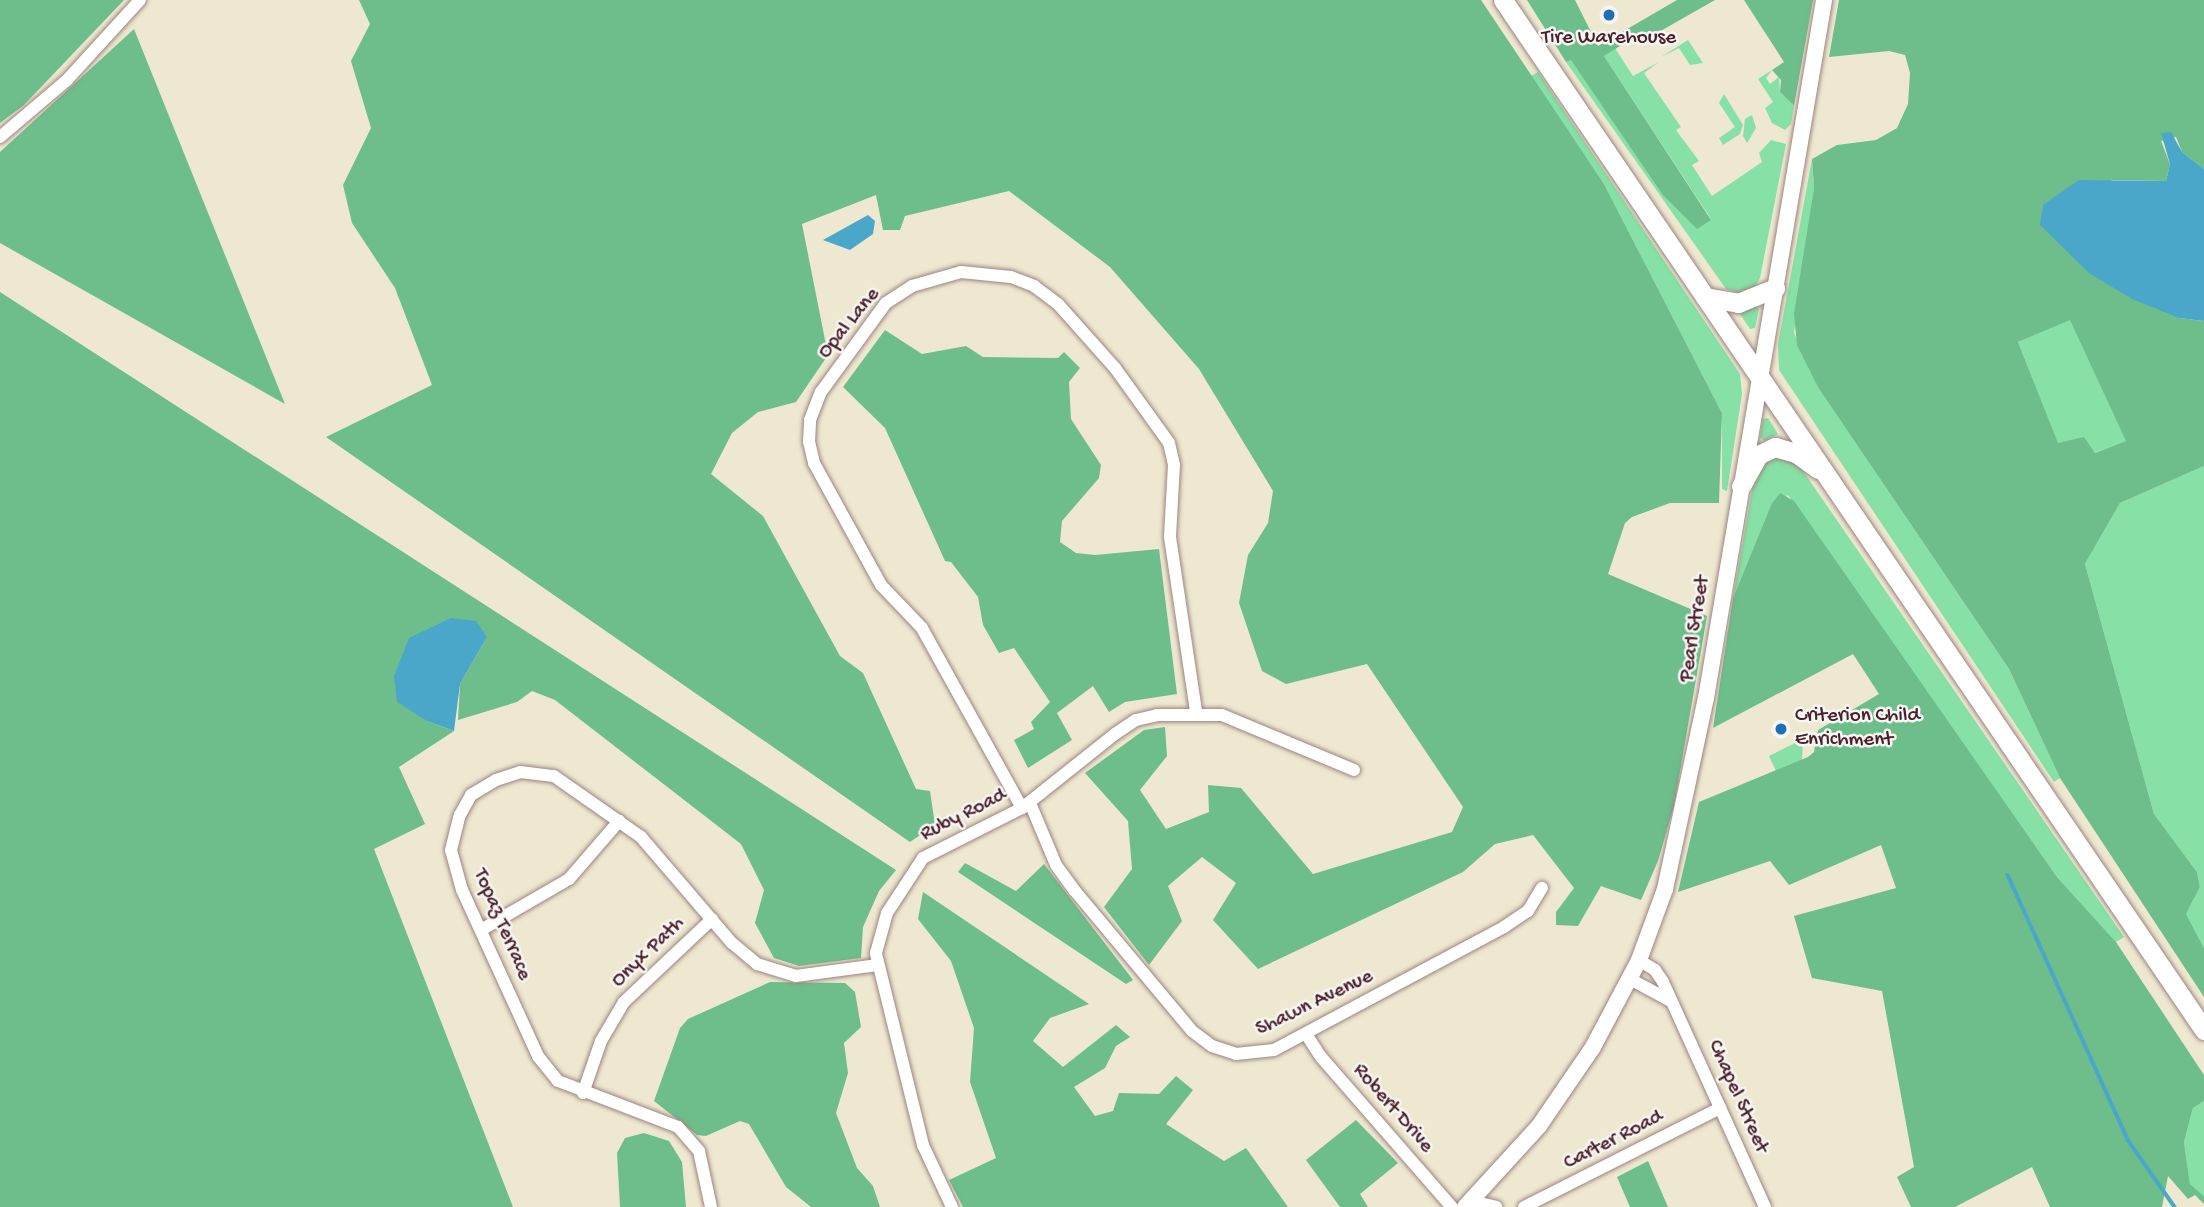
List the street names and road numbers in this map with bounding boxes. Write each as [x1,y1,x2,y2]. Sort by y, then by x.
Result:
street label: Opal Lane [814,283,886,365]
street label: Pearl Street [1675,574,1717,684]
street label: Ruby Road [917,784,1011,848]
street label: Topaz Terrace [466,865,536,985]
street label: Onyx Path [607,912,691,994]
street label: Shawn Avenue [1252,965,1378,1043]
street label: Chapel Street [1701,1037,1773,1157]
street label: Robert Drive [1346,1059,1438,1159]
street label: Carter Road [1560,1105,1668,1177]

